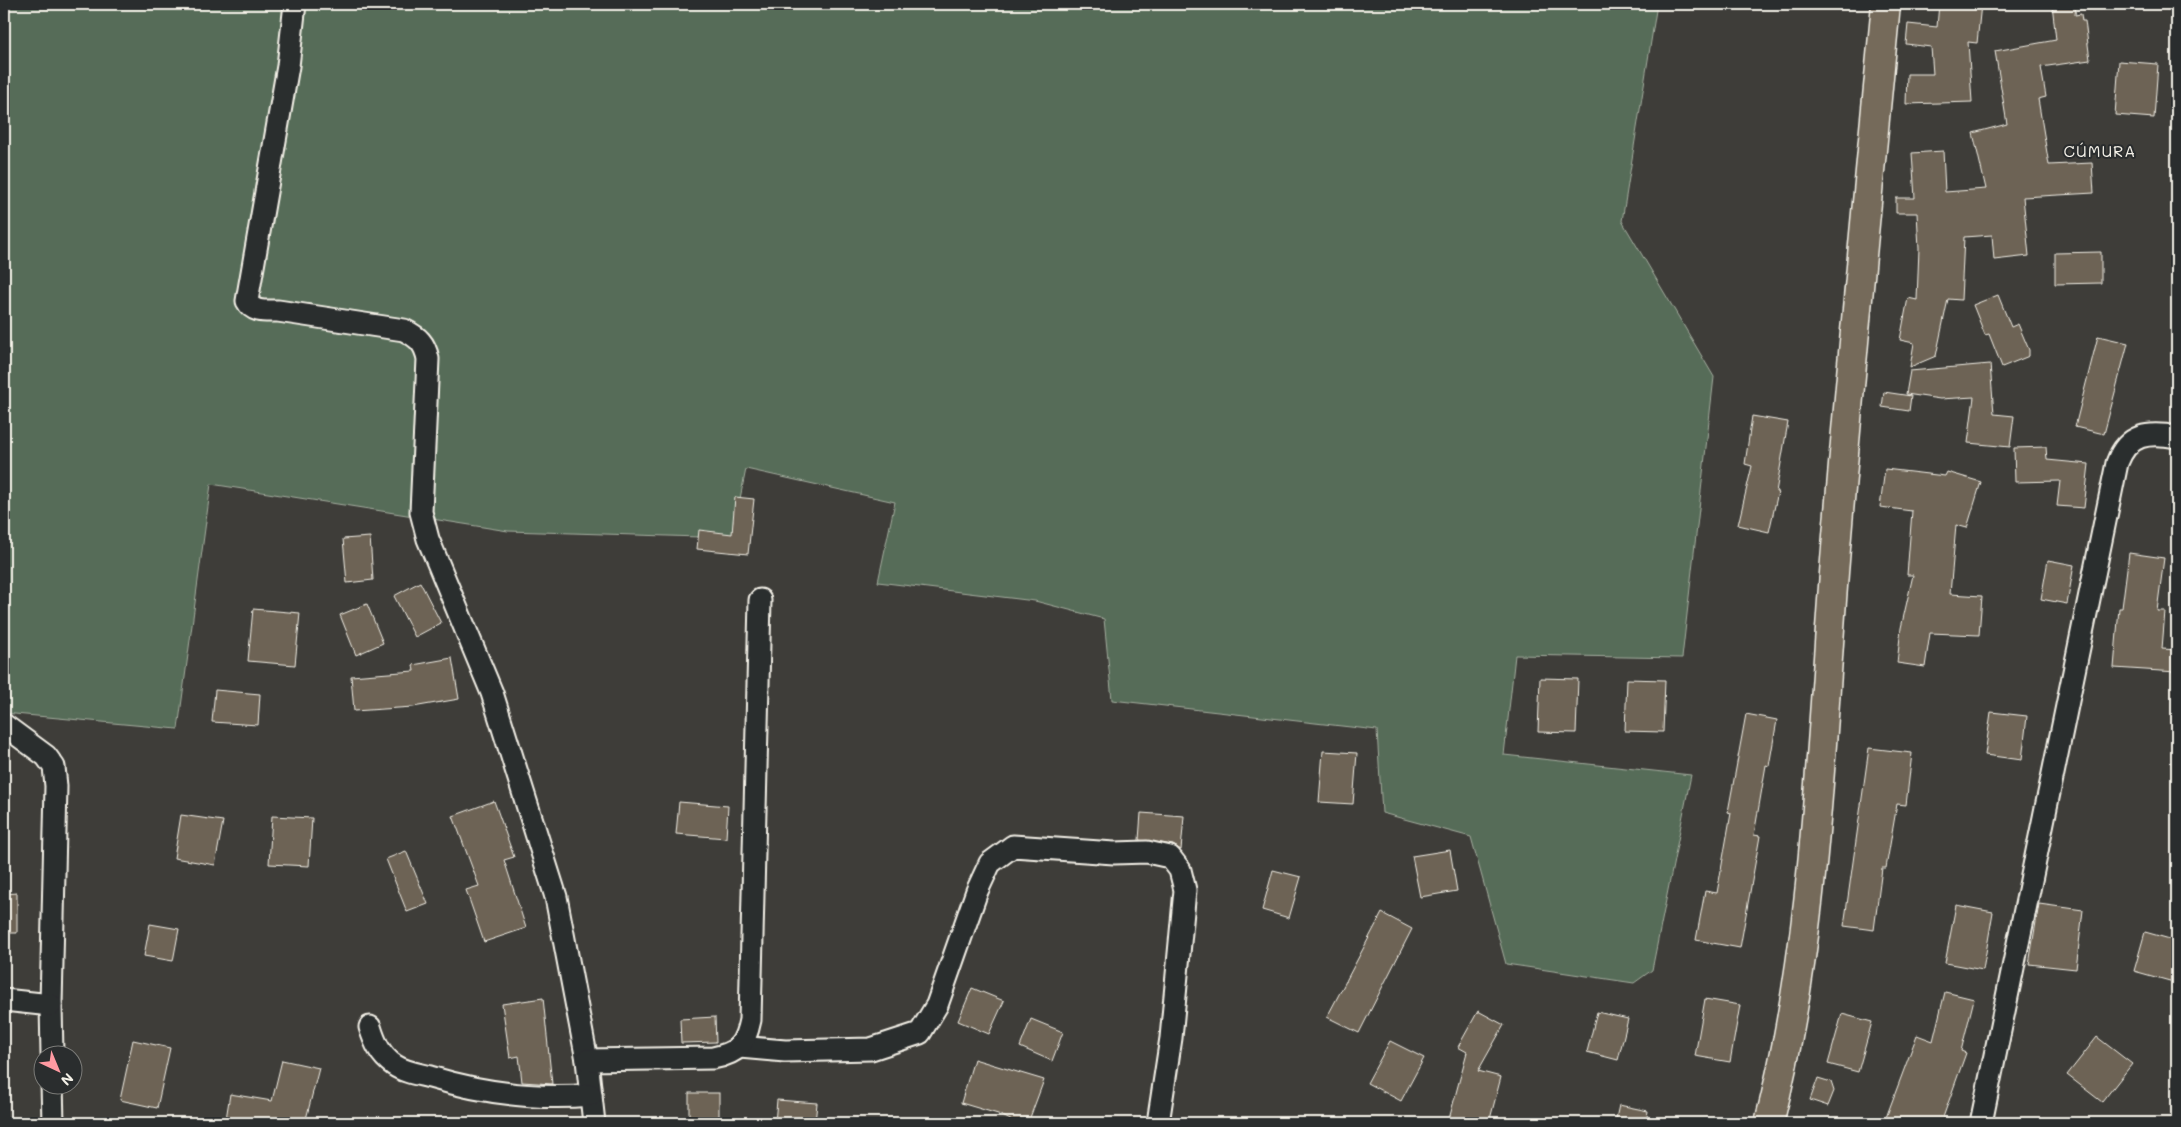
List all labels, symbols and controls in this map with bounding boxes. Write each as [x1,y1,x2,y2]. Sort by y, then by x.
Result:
district label: CÚMURA [2064,140,2136,161]
north arrow [32,1044,82,1094]
text: N [57,1069,78,1090]

